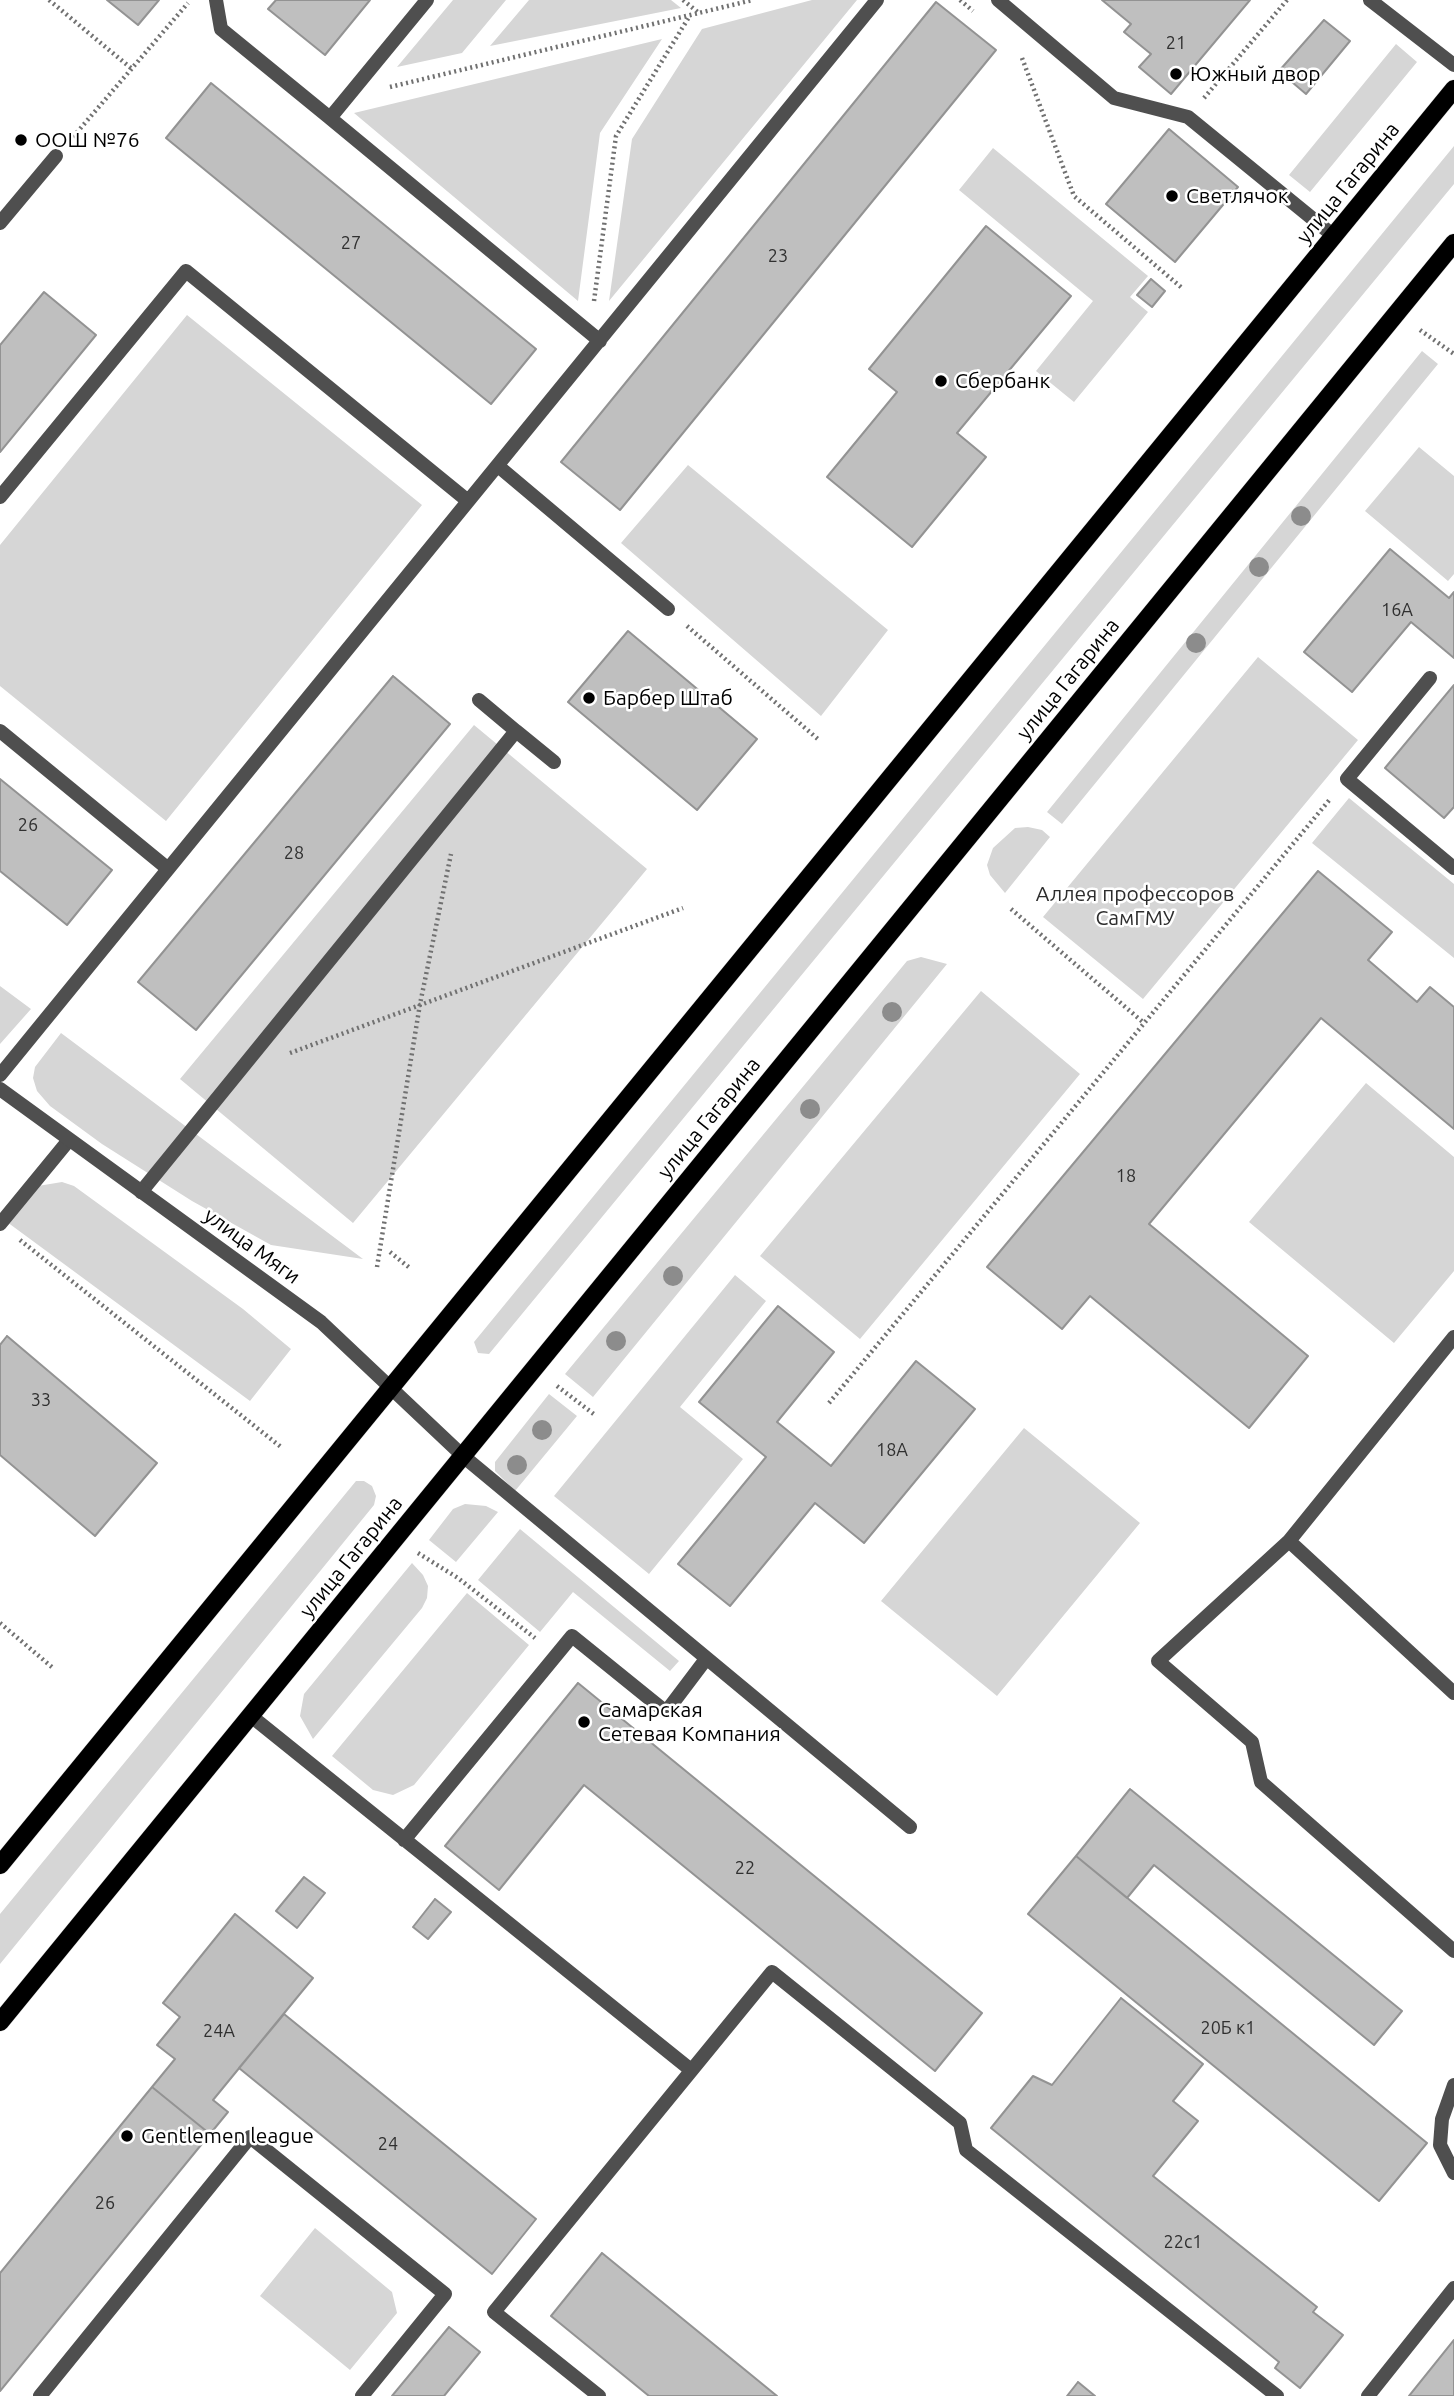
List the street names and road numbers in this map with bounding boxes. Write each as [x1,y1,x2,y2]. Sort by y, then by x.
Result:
street label: улица Гагарина [1291,117,1405,249]
street label: улица Гагарина [1011,613,1125,745]
street label: улица Гагарина [652,1052,766,1184]
street label: улица Мяги [199,1203,305,1289]
street label: улица Гагарина [294,1491,408,1623]

